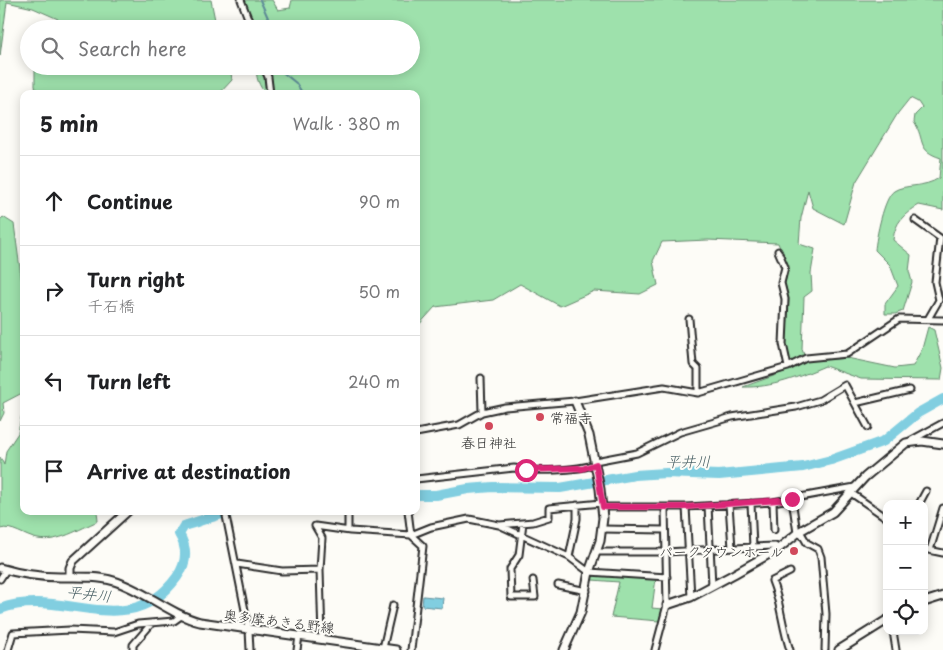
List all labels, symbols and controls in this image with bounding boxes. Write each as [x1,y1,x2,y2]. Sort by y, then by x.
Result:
search box [20,20,420,75]
icon: search [38,34,66,62]
text: Search here [78,34,187,62]
text: 5 min [40,107,98,139]
text: Walk · 380 m [293,111,400,135]
icon: ahead [40,187,68,215]
text: Continue [87,187,173,215]
text: 90 m [359,189,400,213]
text: Turn right [87,265,185,293]
icon: right [40,277,68,305]
text: 50 m [359,279,400,303]
text: 千石橋 [87,293,135,317]
icon: left [40,367,68,395]
text: Turn left [87,367,171,395]
text: 240 m [348,369,400,393]
place label: 常福寺 [550,407,592,428]
marker: 常福寺 [534,411,546,423]
marker: 春日神社 [483,420,495,432]
place label: 春日神社 [461,432,517,453]
water label: 平井川 [665,449,711,472]
icon: arrive [40,457,68,485]
text: Arrive at destination [87,457,291,485]
route start [515,459,538,482]
route end [781,488,804,511]
map controls [883,500,928,635]
button: + [883,500,928,545]
place label: パークタウンホール [659,541,784,562]
marker: パークタウンホール [788,545,800,557]
button: − [883,545,928,590]
water label: 平井川 [65,579,113,607]
button: locate [883,590,928,635]
street label: 奥多摩あきる野線 [222,604,336,638]

